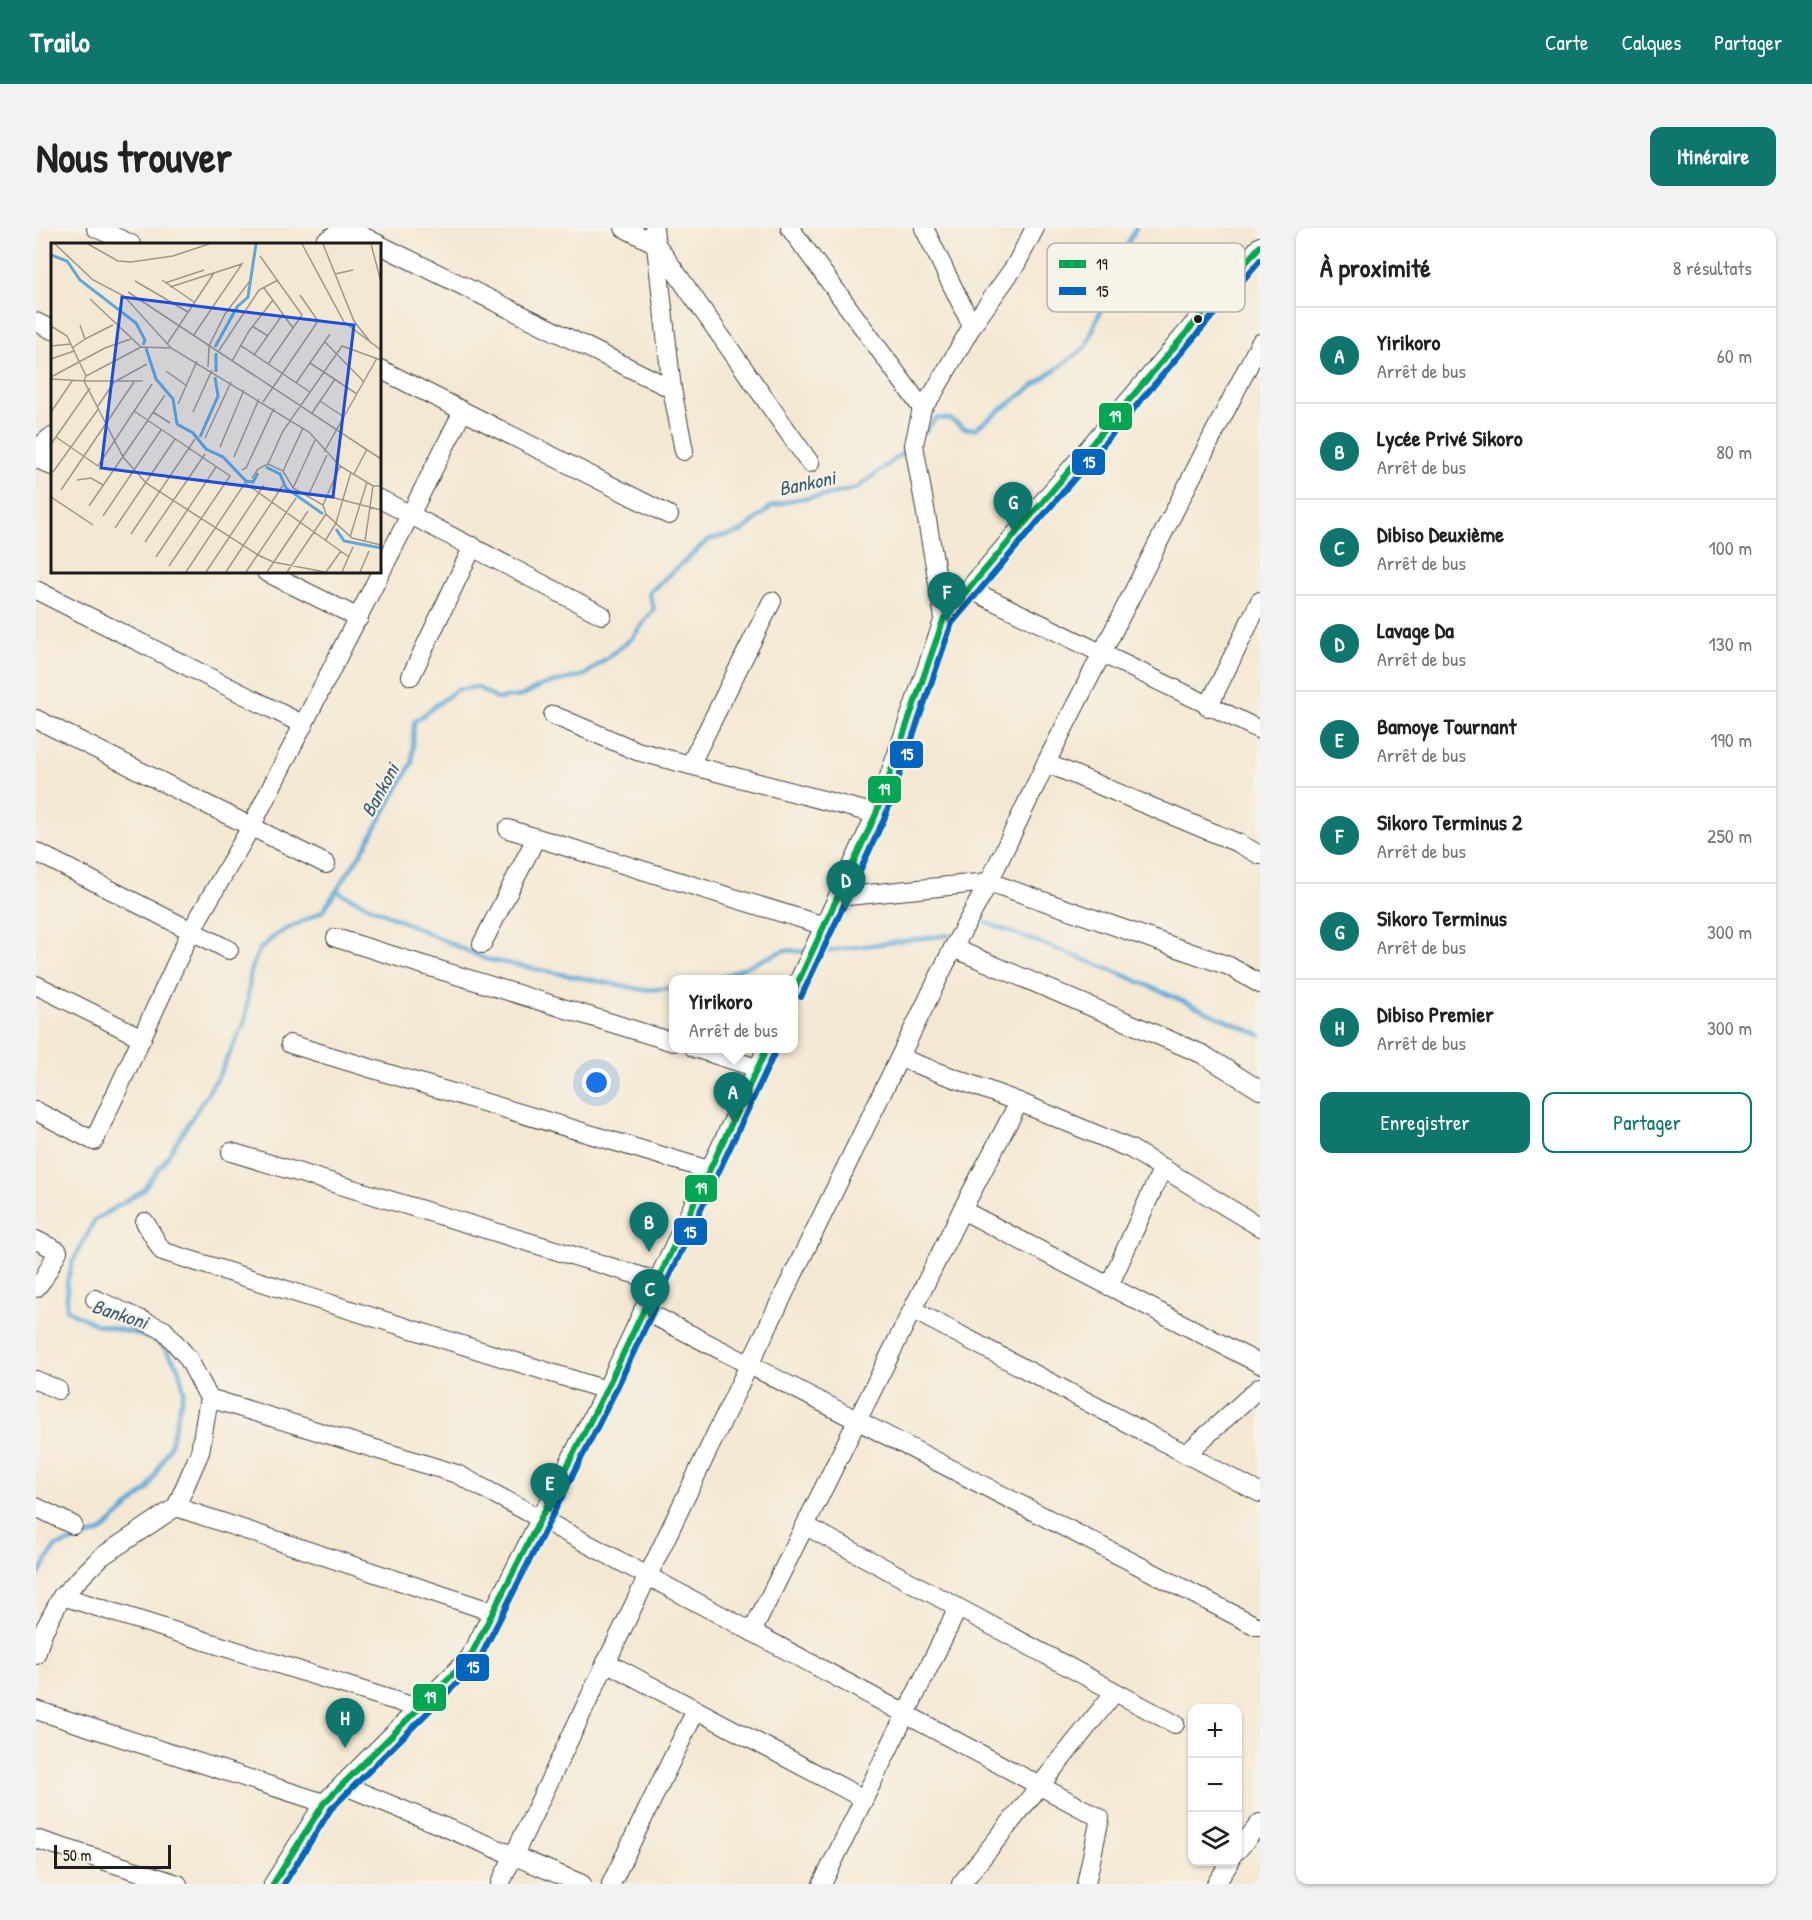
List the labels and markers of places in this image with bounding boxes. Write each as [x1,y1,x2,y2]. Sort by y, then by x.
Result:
unlabelled marker [1192,313,1204,325]
pin: G [994,482,1032,532]
pin: F [928,572,966,622]
pin: D [826,860,866,910]
pin: A [714,1072,752,1122]
pin: B [630,1202,668,1252]
pin: C [630,1270,670,1319]
pin: E [530,1464,570,1513]
pin: H [326,1698,364,1748]

